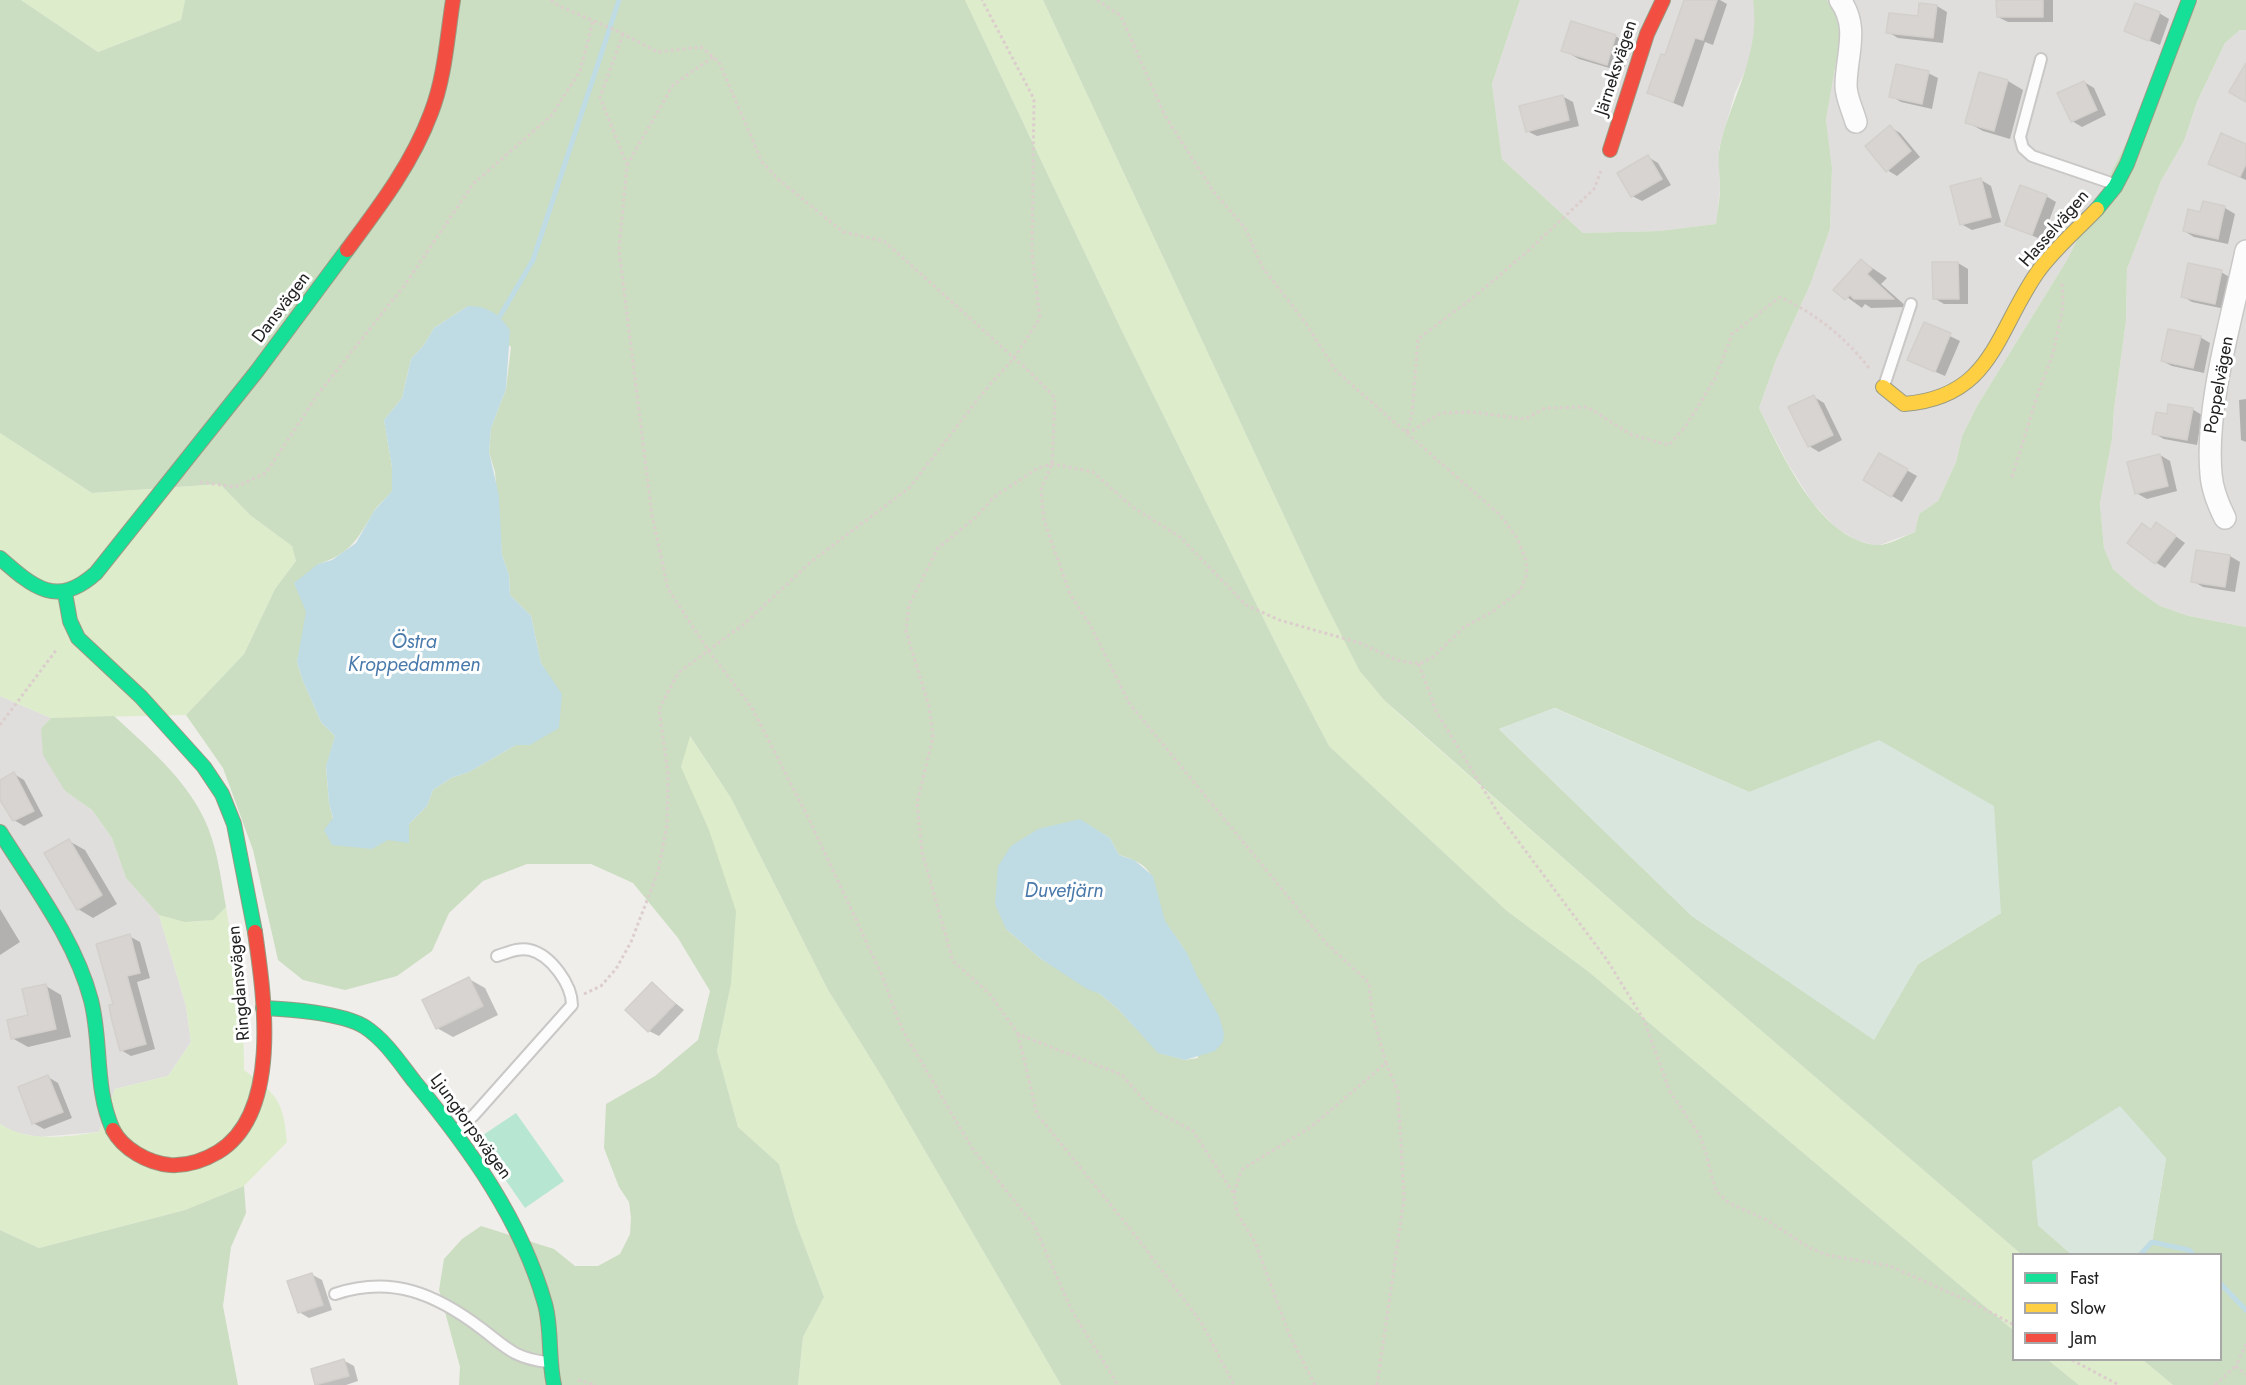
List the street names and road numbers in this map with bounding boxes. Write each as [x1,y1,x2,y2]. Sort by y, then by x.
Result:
street label: Järneksvägen [1591,18,1643,118]
street label: Hasselvägen [2016,186,2094,272]
street label: Dansvägen [248,268,316,348]
street label: Poppelvägen [2201,335,2239,435]
street label: Ringdansvägen [224,924,256,1042]
street label: Ljungtorpsvägen [424,1070,516,1184]

